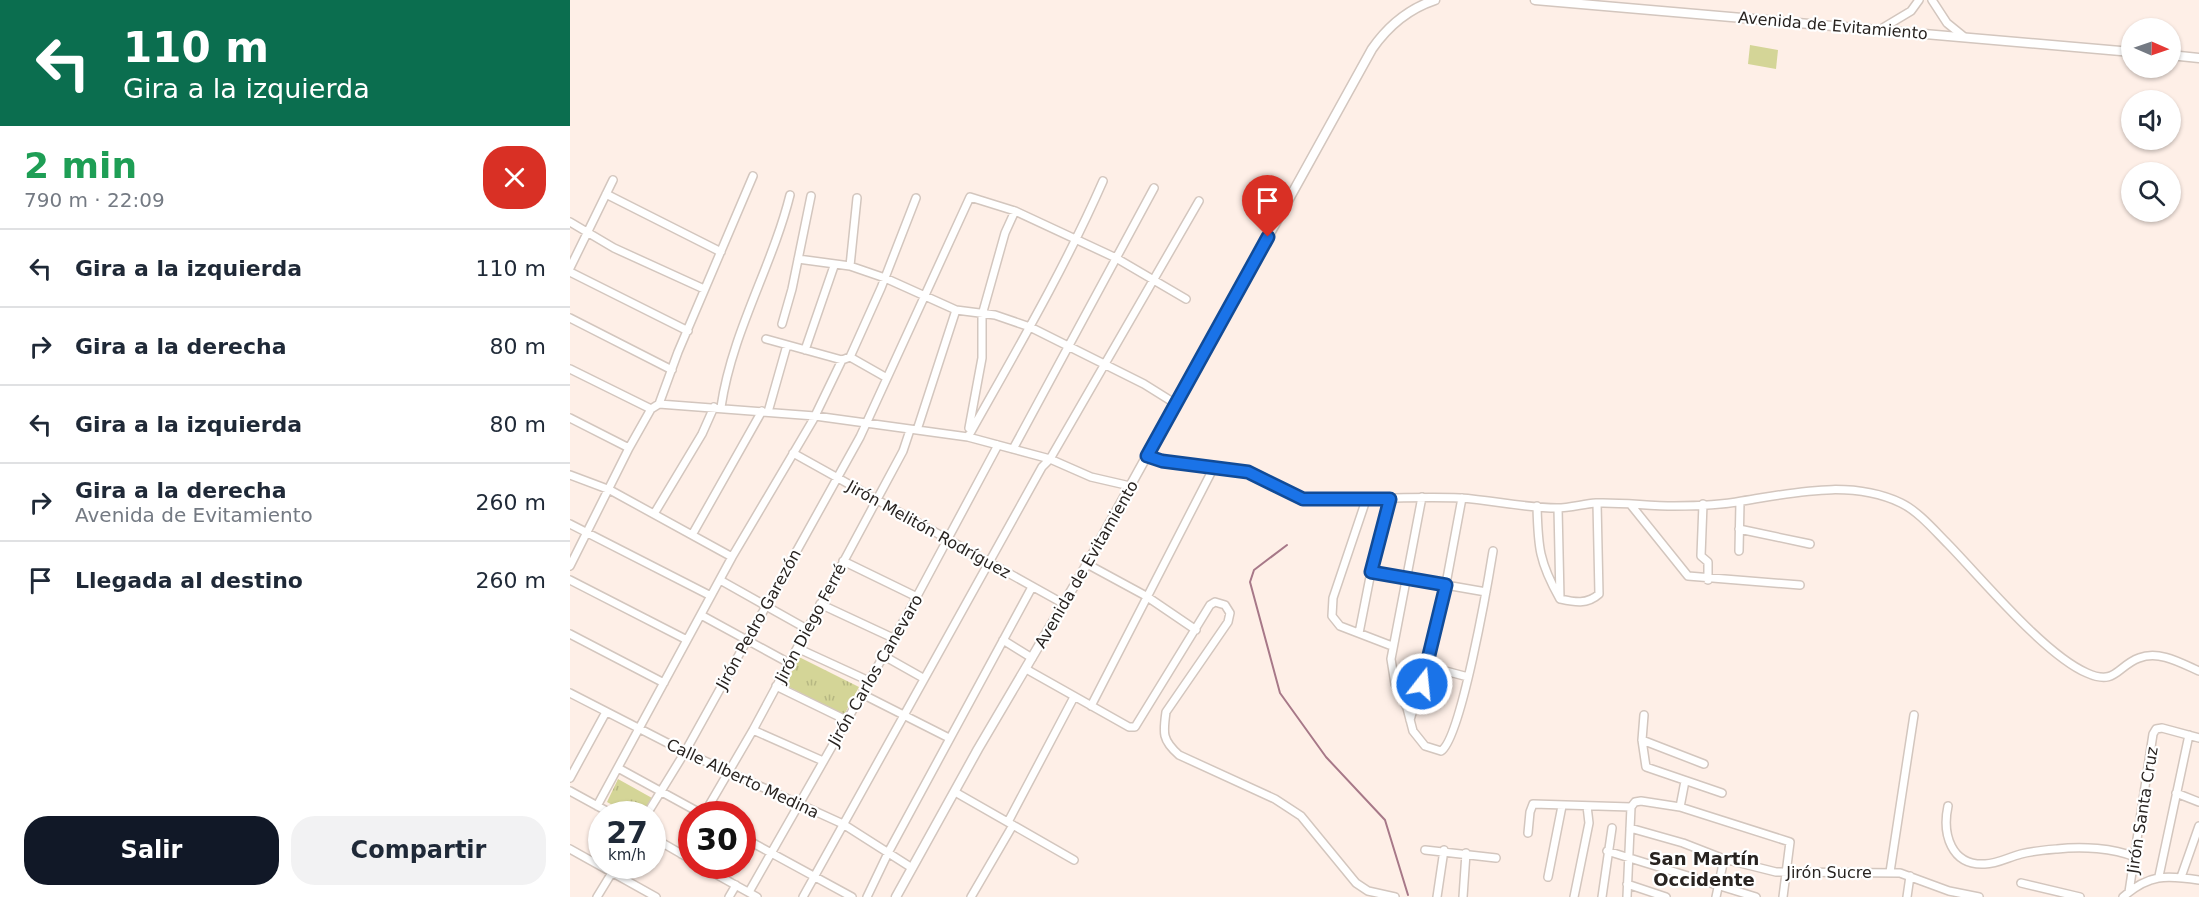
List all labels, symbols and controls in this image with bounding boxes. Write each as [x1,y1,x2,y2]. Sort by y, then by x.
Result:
street label: Avenida de Evitamiento [1737,8,1929,43]
north arrow [2121,18,2181,78]
map controls [2121,18,2181,222]
text: 110 m [123,23,269,72]
icon: left [24,24,102,102]
text: Gira a la izquierda [123,73,370,104]
button: sound [2121,90,2181,150]
text: 2 min [24,145,137,186]
button: close [483,146,546,209]
button: search [2121,162,2181,222]
pin [1242,175,1293,237]
icon: arrive [1251,184,1284,217]
text: 790 m · 22:09 [24,188,165,212]
icon: left [24,252,57,285]
text: Gira a la izquierda [75,256,302,281]
text: 110 m [476,256,546,281]
icon: right [24,330,57,363]
text: Gira a la derecha [75,334,287,359]
text: 80 m [490,334,546,359]
icon: left [24,408,57,441]
text: Gira a la izquierda [75,412,302,437]
text: 80 m [490,412,546,437]
street label: Jirón Melitón Rodríguez [843,476,1014,582]
street label: Avenida de Evitamiento [1031,477,1142,651]
text: Gira a la derecha [75,478,287,503]
icon: right [24,486,57,519]
text: 260 m [476,490,546,515]
text: Avenida de Evitamiento [75,503,313,527]
street label: Jirón Pedro Garezón [712,546,805,693]
street label: Jirón Diego Ferré [770,560,850,687]
icon: arrive [24,564,57,597]
text: Llegada al destino [75,568,303,593]
text: 260 m [476,568,546,593]
street label: Jirón Carlos Canevaro [824,591,927,750]
position arrow [1390,652,1454,716]
street label: Calle Alberto Medina [664,735,822,822]
street label: Jirón Santa Cruz [2123,745,2162,876]
speed limit sign: 30 [678,801,756,879]
text: 27 [606,815,648,850]
button: Salir [24,816,279,885]
button: Compartir [291,816,546,885]
text: km/h [608,846,646,864]
district label: San Martín Occidente [1649,848,1759,890]
street label: Jirón Sucre [1785,863,1872,882]

